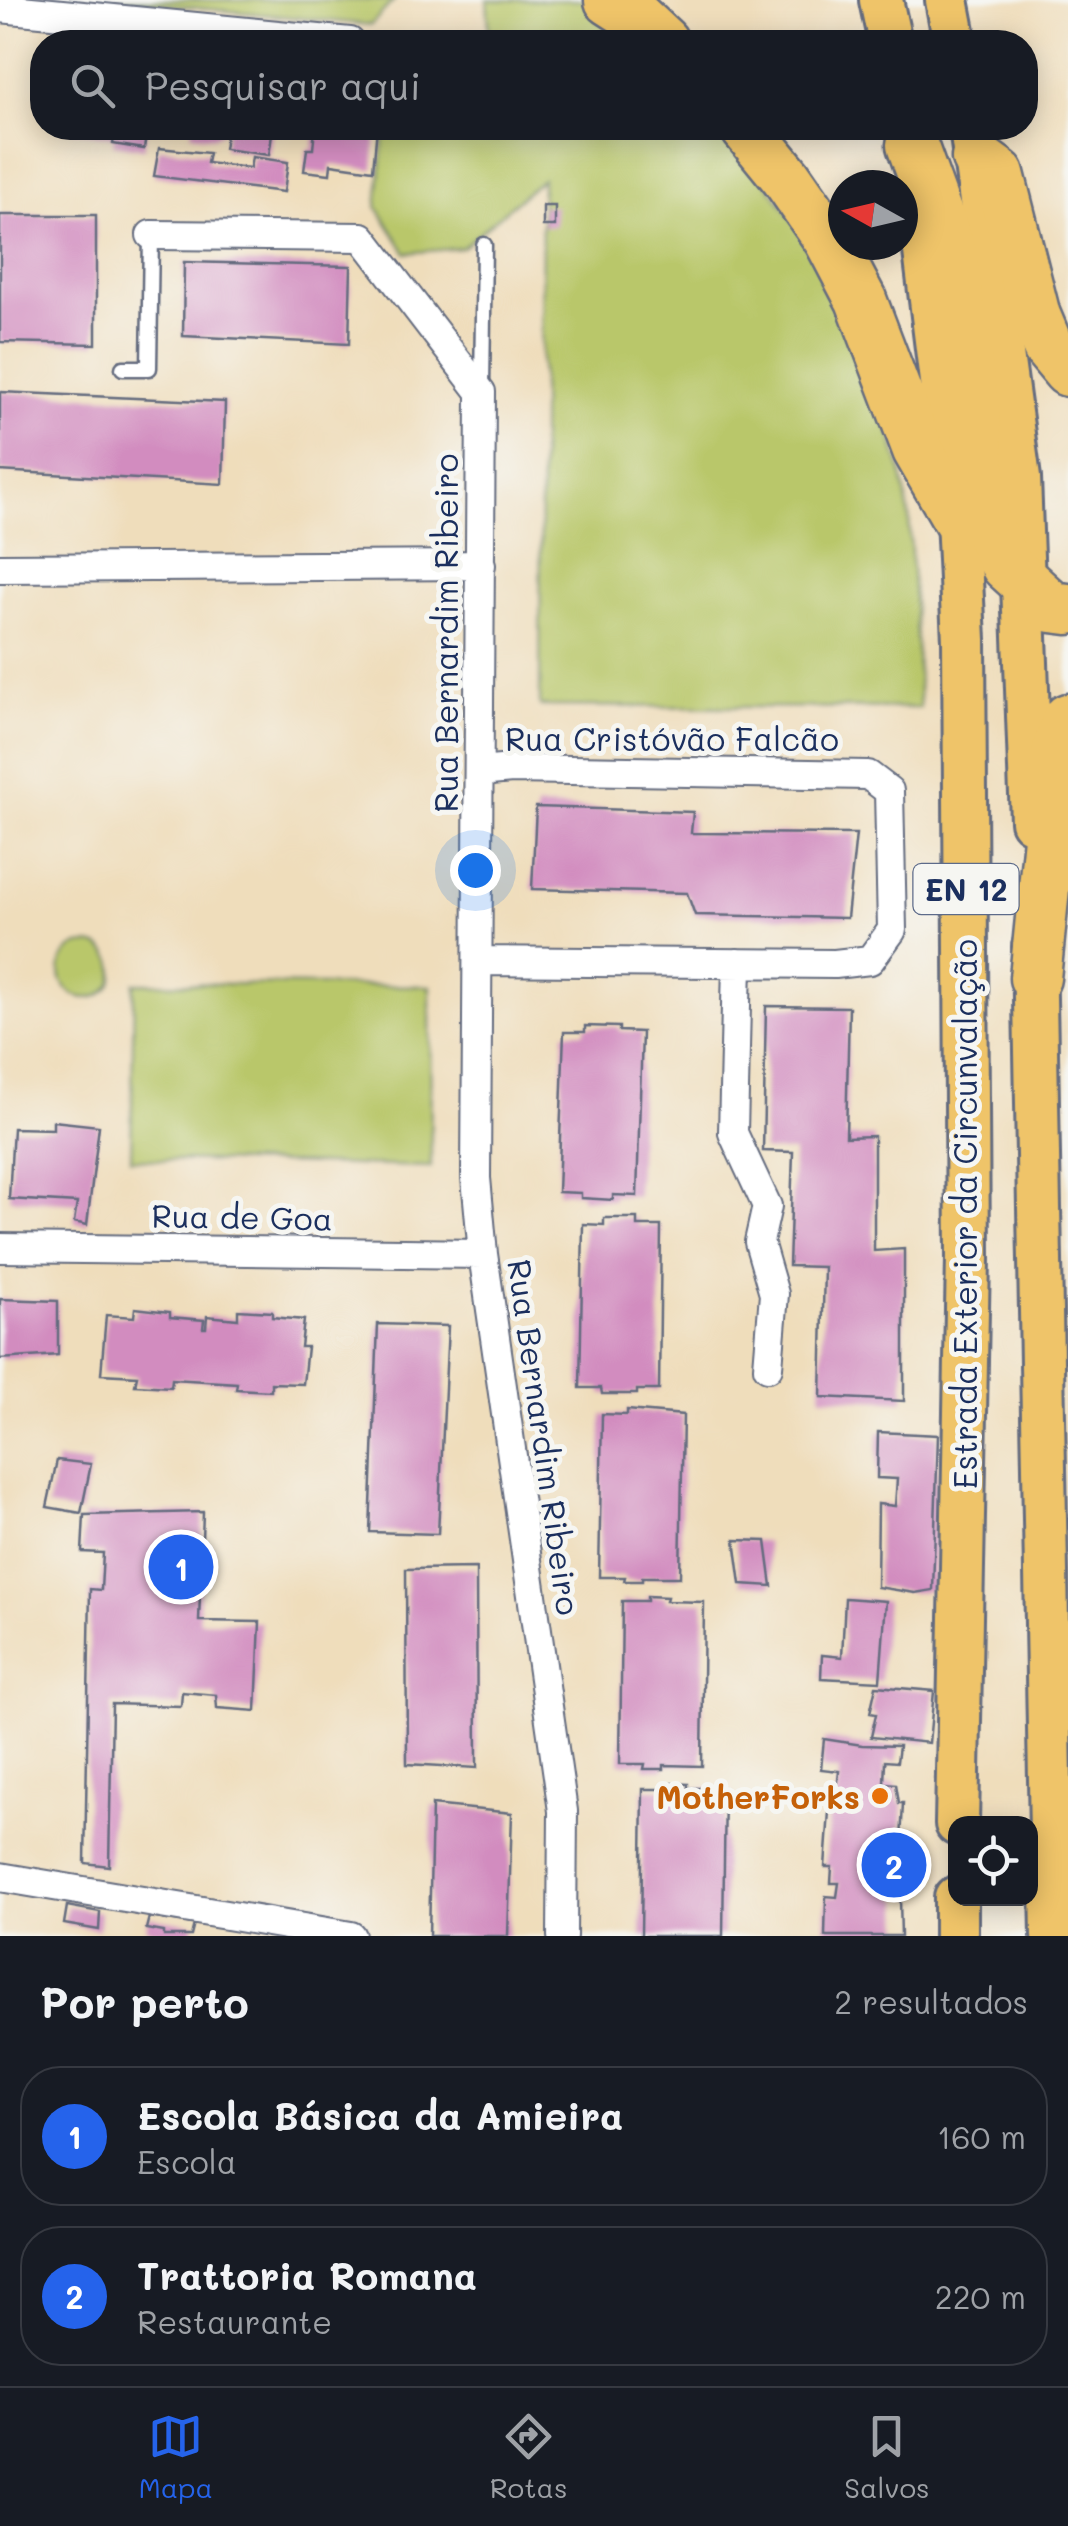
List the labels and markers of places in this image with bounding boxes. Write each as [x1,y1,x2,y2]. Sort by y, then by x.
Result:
pin: 1 [148,1530,214,1604]
place label: MotherForks [656,1775,860,1817]
marker: MotherForks [869,1785,891,1807]
pin: 2 [862,1828,926,1902]

